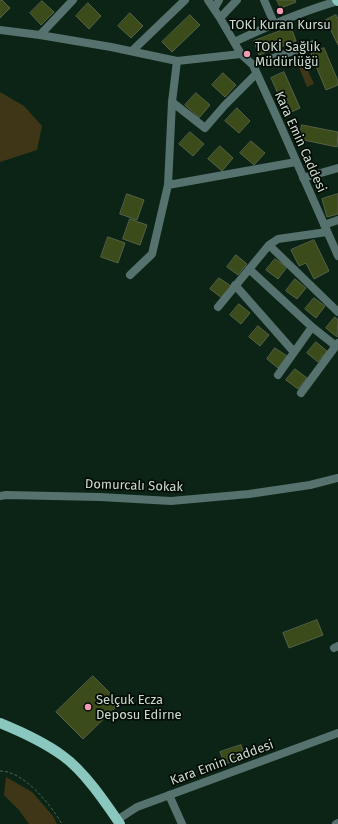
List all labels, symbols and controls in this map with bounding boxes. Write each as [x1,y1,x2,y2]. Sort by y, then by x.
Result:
marker: TOKİ Kuran Kursu [275,6,285,16]
place label: TOKİ Kuran Kursu [229,17,331,33]
place label: TOKİ Sağlık Müdürlüğü [255,39,320,70]
marker: TOKİ Sağlık Müdürlüğü [242,49,252,59]
street label: Kara Emin Caddesi [271,89,329,195]
street label: Domurcalı Sokak [85,476,183,496]
place label: Selçuk Ecza Deposu Edirne [96,692,182,723]
marker: Selçuk Ecza Deposu Edirne [83,702,93,712]
street label: Kara Emin Caddesi [168,737,276,789]

